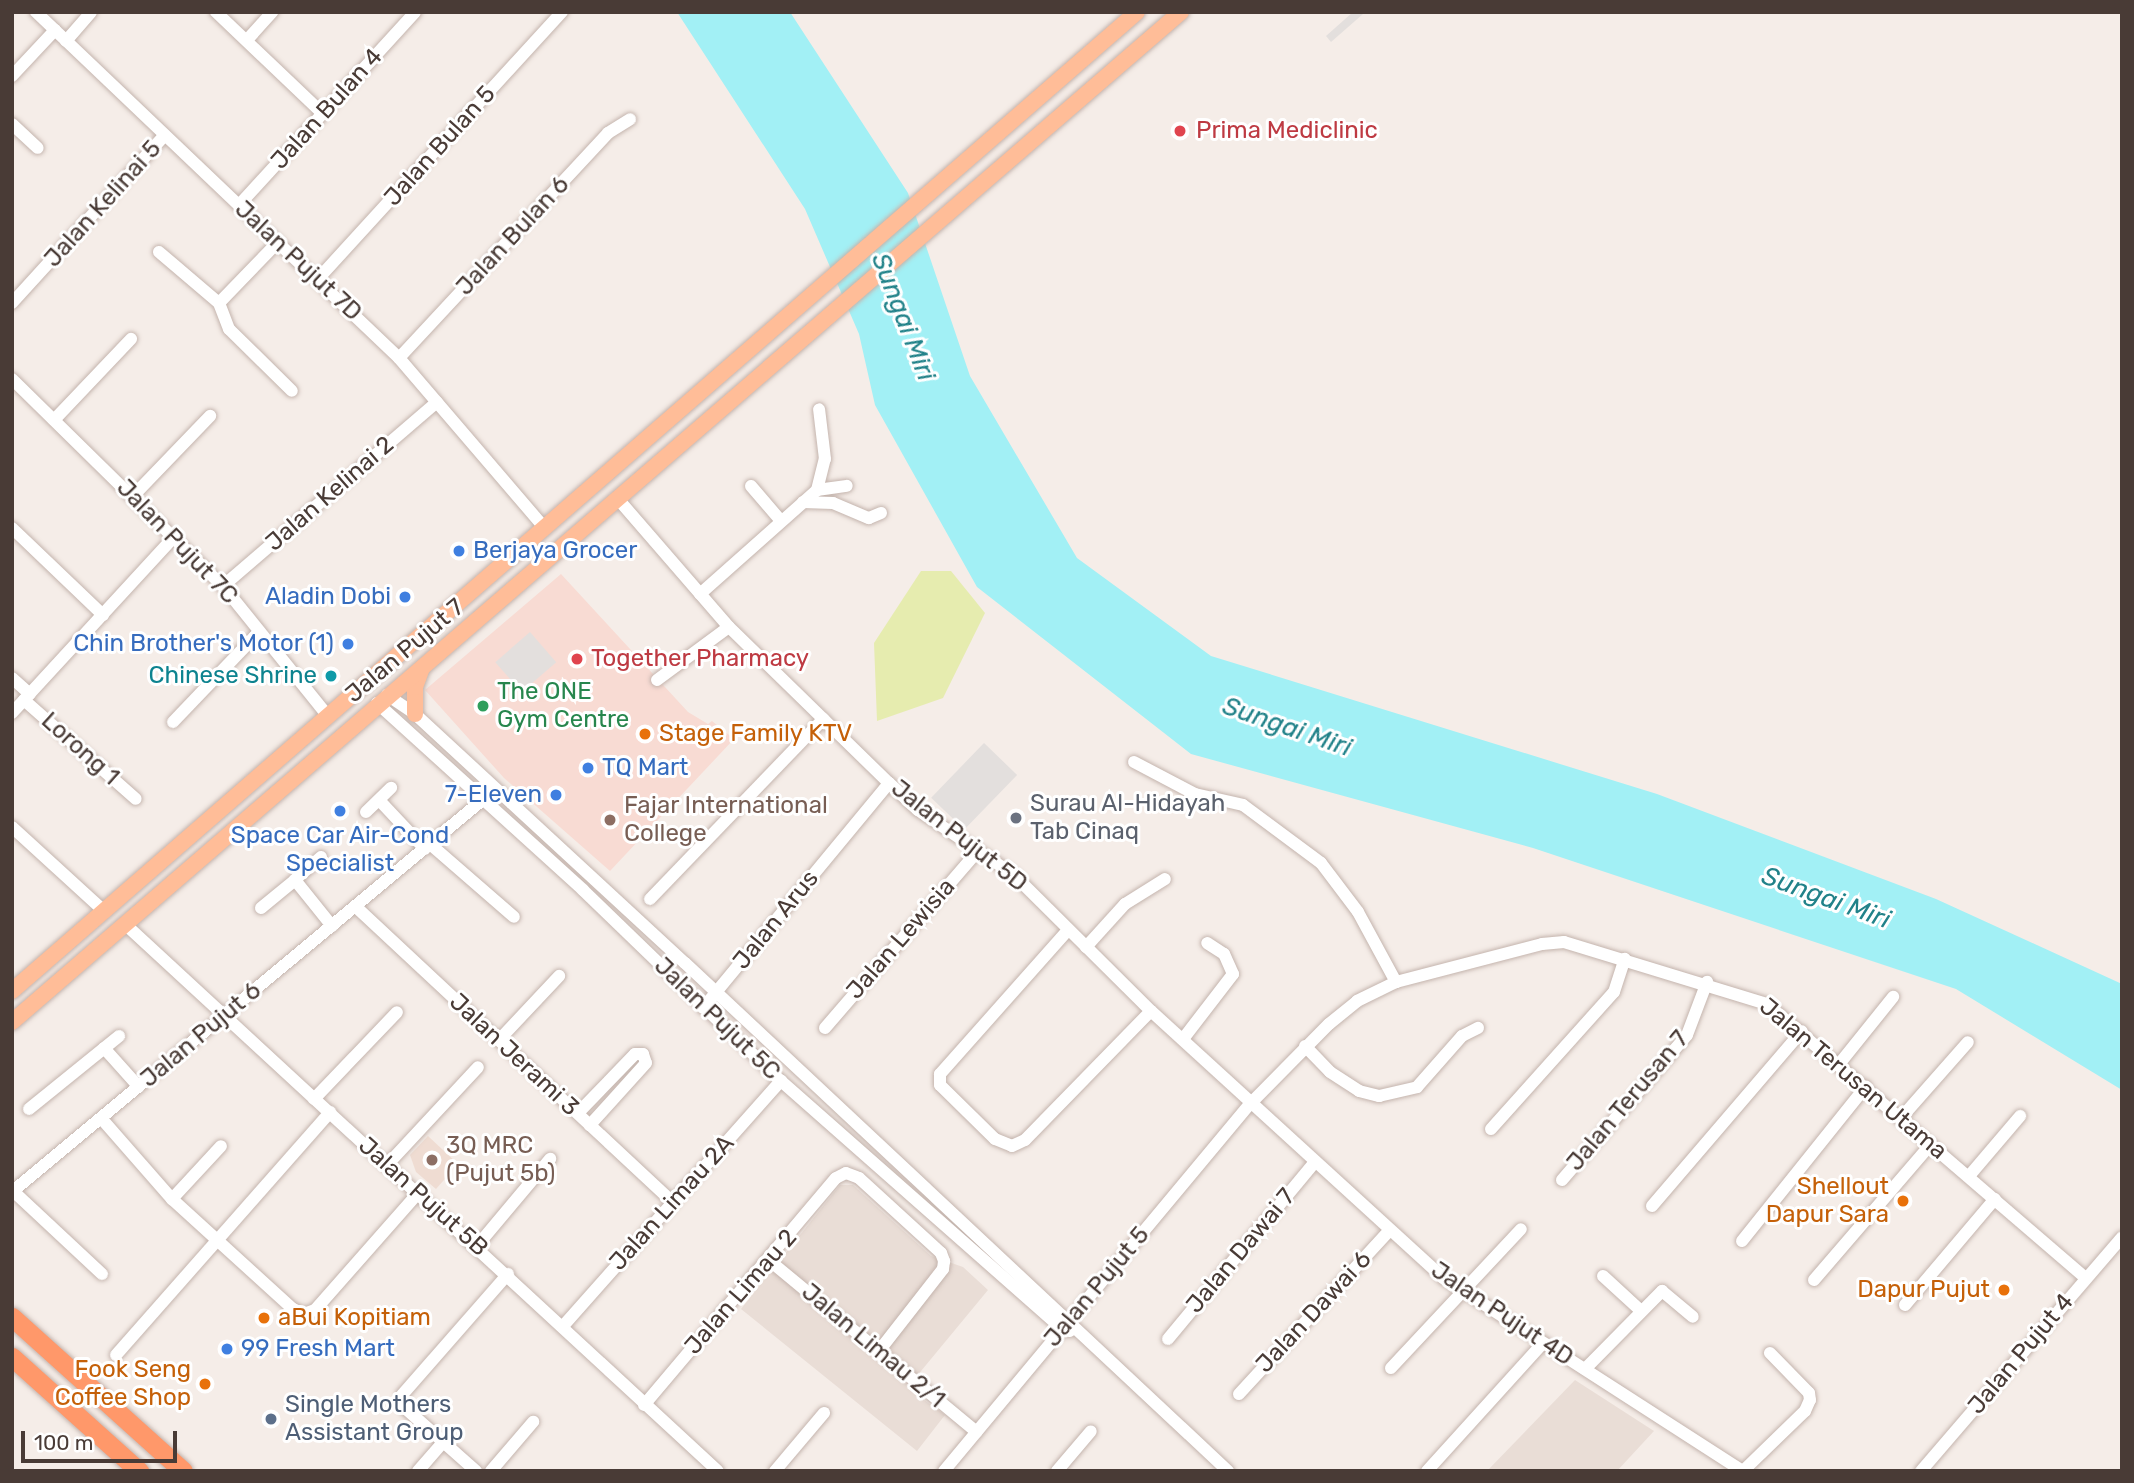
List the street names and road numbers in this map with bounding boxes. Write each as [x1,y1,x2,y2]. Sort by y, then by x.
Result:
street label: Jalan Bulan 4 [265,43,389,175]
street label: Jalan Bulan 5 [378,80,502,212]
street label: Jalan Kelinai 5 [39,135,167,273]
street label: Jalan Bulan 6 [451,170,575,302]
street label: Jalan Pujut 7D [229,195,367,327]
street label: Jalan Kelinai 2 [260,431,400,557]
street label: Jalan Pujut 7C [110,474,244,610]
street label: Jalan Pujut 7 [340,593,470,709]
street label: Lorong 1 [35,707,125,791]
street label: Jalan Pujut 5D [885,774,1033,898]
street label: Jalan Arus [727,864,825,976]
street label: Jalan Lewisia [841,873,961,1005]
street label: Jalan Pujut 5C [648,952,786,1086]
street label: Jalan Pujut 6 [135,976,267,1094]
street label: Jalan Jerami 3 [443,988,585,1122]
street label: Jalan Terusan Utama [1753,992,1953,1166]
street label: Jalan Terusan 7 [1561,1025,1695,1177]
street label: Jalan Limau 2A [604,1129,740,1277]
street label: Jalan Pujut 5B [352,1131,494,1263]
street label: Jalan Dawai 7 [1181,1183,1301,1319]
street label: Jalan Pujut 5 [1038,1221,1156,1353]
street label: Jalan Limau 2 [679,1224,803,1360]
street label: Jalan Dawai 6 [1250,1245,1378,1379]
street label: Jalan Pujut 4D [1426,1256,1578,1372]
street label: Jalan Limau 2/1 [796,1278,950,1414]
street label: Jalan Pujut 4 [1962,1288,2080,1420]

